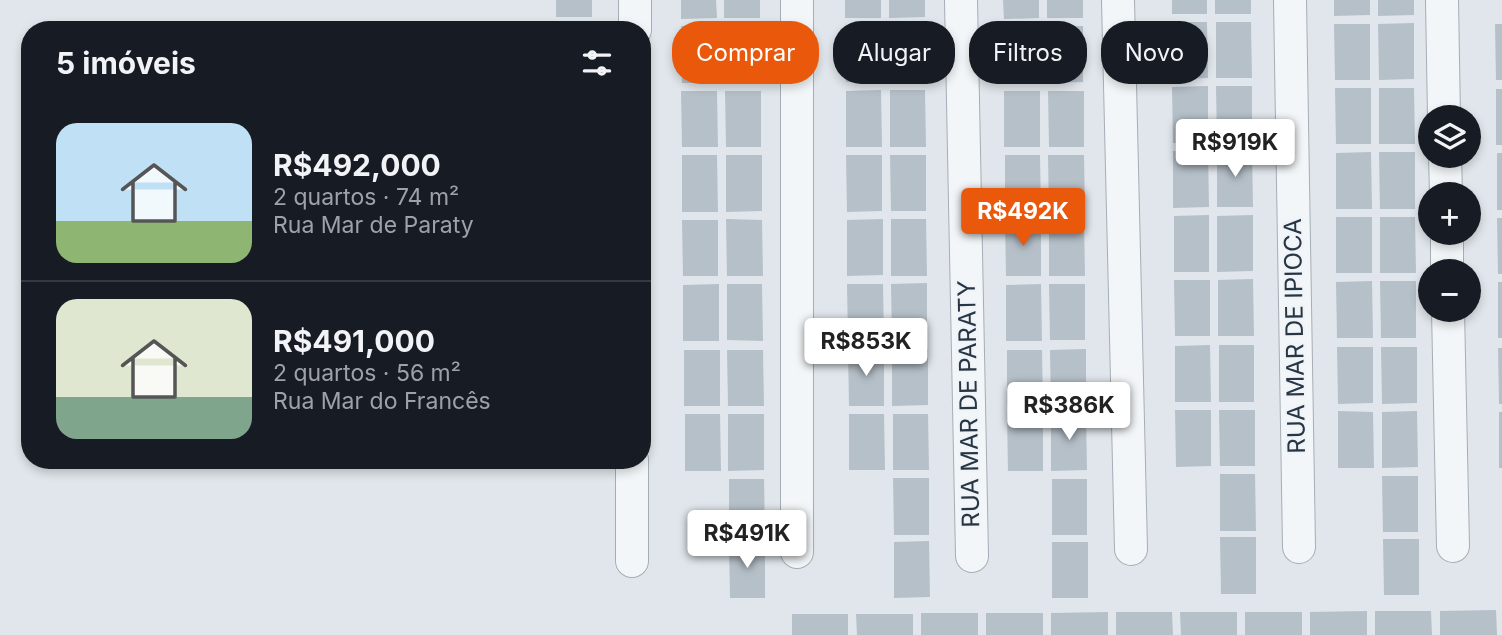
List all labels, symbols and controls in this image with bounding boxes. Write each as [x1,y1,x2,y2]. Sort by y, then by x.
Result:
chip: Comprar [672,21,819,84]
chip: Alugar [833,21,955,84]
chip: Filtros [969,21,1087,84]
chip: Novo [1101,21,1208,84]
icon: filters [578,44,616,82]
text: 5 imóveis [56,45,196,81]
map controls [1418,105,1481,322]
button: layers [1418,105,1481,168]
pin: R$919K [1178,120,1292,179]
text: R$919K [1192,128,1278,156]
text: R$492,000 [273,147,441,183]
icon: home [112,151,196,235]
button: + [1418,182,1481,245]
text: 2 quartos · 74 m² [273,183,459,211]
pin: R$492K [966,188,1080,248]
text: R$492K [977,197,1069,225]
text: Rua Mar de Paraty [273,211,474,239]
street label: RUA MAR DE IPIOCA [1278,218,1311,454]
button: − [1418,259,1481,322]
street label: RUA MAR DE PARATY [952,280,985,528]
pin: R$853K [809,318,923,378]
text: R$491,000 [273,323,435,359]
icon: home [112,327,196,411]
text: R$853K [820,327,912,355]
text: 2 quartos · 56 m² [273,359,461,387]
pin: R$386K [1012,382,1126,442]
text: Rua Mar do Francês [273,387,491,415]
text: R$386K [1023,391,1115,419]
pin: R$491K [690,510,804,570]
text: R$491K [703,519,791,547]

